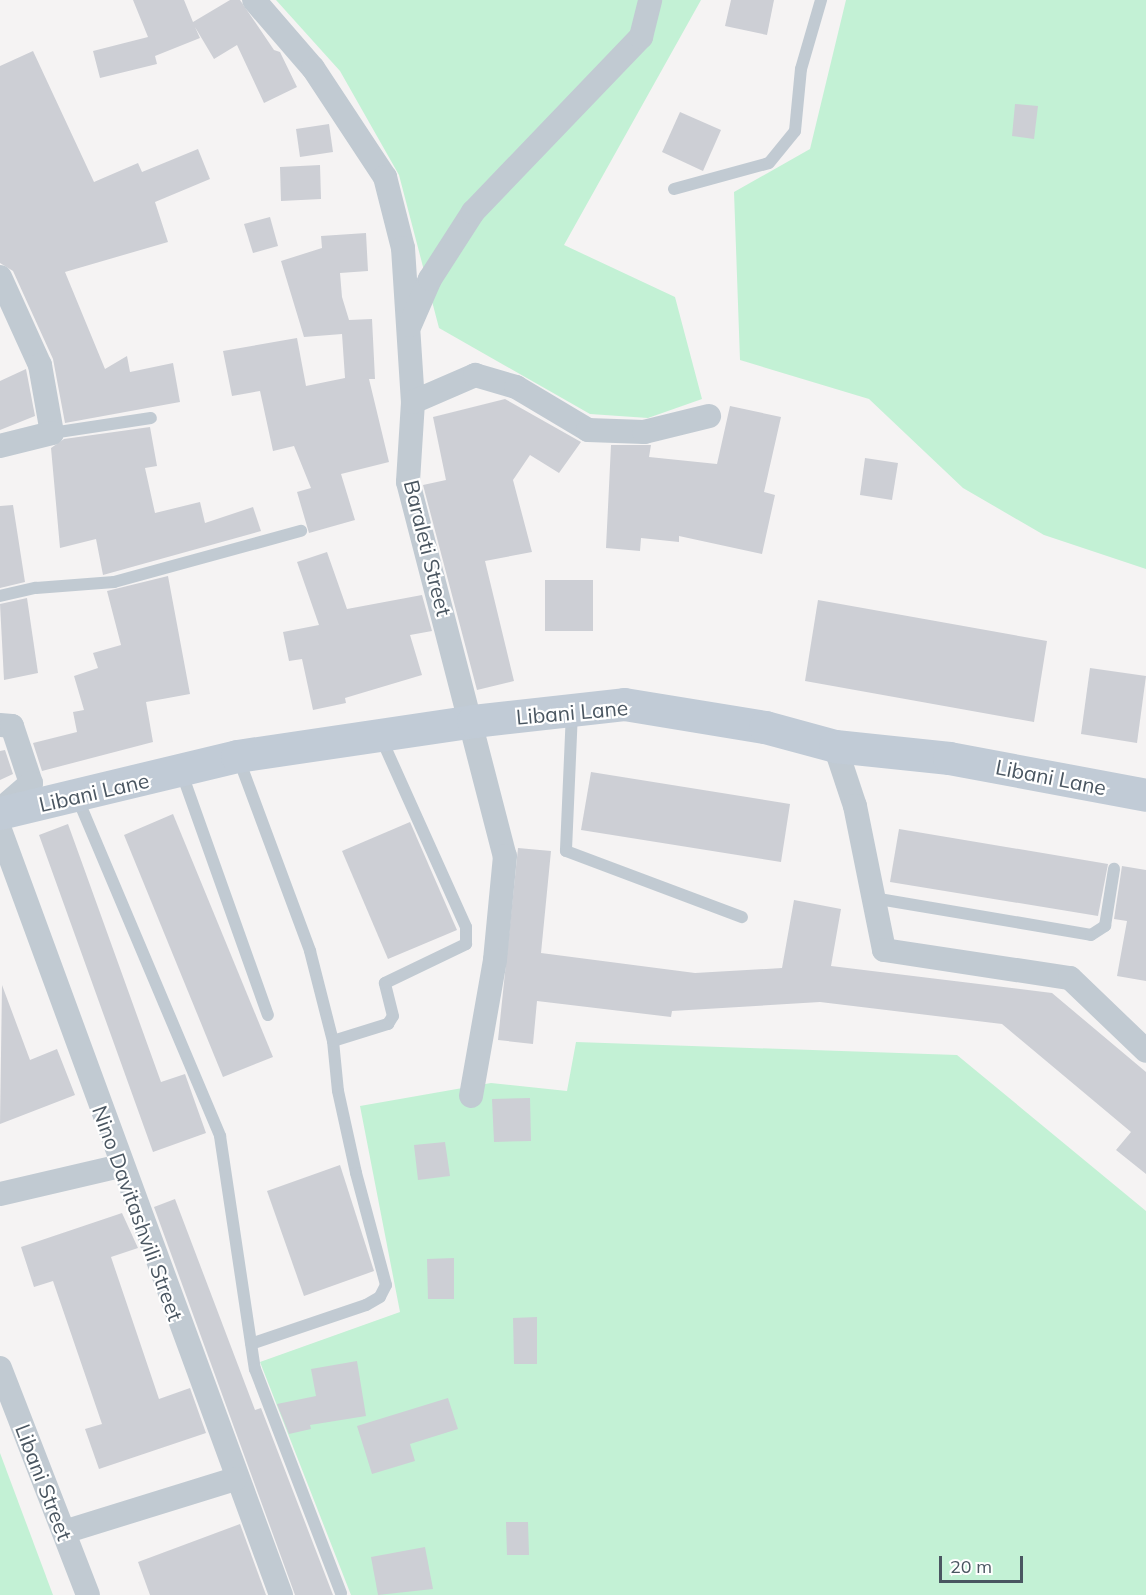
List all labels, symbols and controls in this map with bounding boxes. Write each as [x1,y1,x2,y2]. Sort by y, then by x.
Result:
street label: Baraleti Street [399,477,457,619]
street label: Libani Lane [515,695,629,729]
street label: Libani Lane [994,754,1108,800]
street label: Libani Lane [37,767,151,817]
street label: Nino Davitashvili Street [87,1102,189,1324]
street label: Libani Street [10,1420,78,1544]
scale bar [942,1544,1026,1582]
text: 20 m [950,1555,992,1578]

